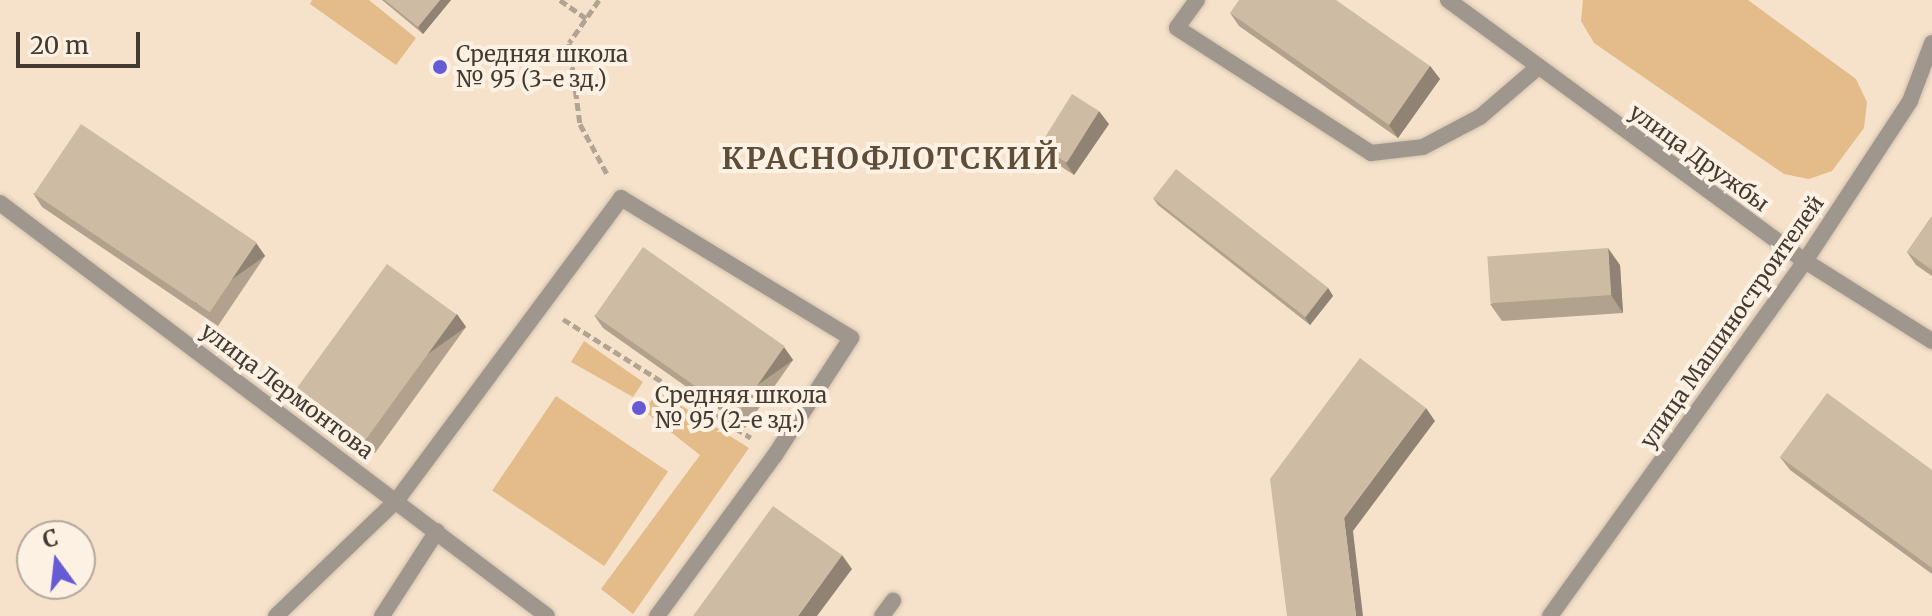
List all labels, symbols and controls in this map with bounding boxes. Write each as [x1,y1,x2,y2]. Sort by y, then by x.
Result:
scale bar [20,16,144,66]
text: 20 m [30,30,89,61]
place label: Средняя школа № 95 (3-е зд.) [456,41,628,92]
marker: Средняя школа № 95 (3-е зд.) [431,58,449,76]
street label: улица Дружбы [1624,99,1774,217]
district label: КРАСНОФЛОТСКИЙ [722,140,1060,176]
street label: улица Машиностроителей [1635,191,1829,453]
street label: улица Лермонтова [196,318,378,464]
place label: Средняя школа № 95 (2-е зд.) [655,382,827,434]
marker: Средняя школа № 95 (2-е зд.) [630,399,648,417]
north arrow [16,520,96,600]
text: С [40,523,61,554]

